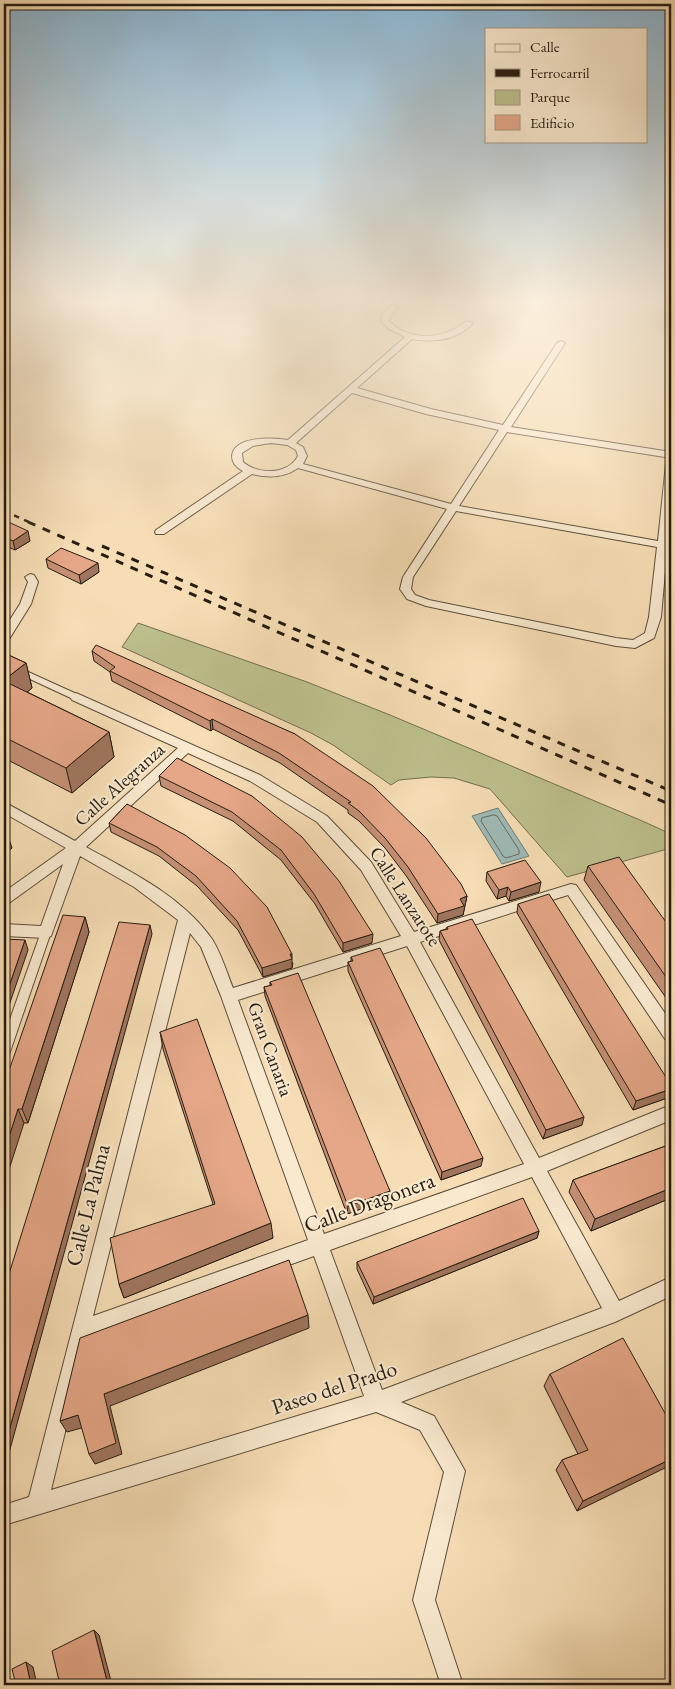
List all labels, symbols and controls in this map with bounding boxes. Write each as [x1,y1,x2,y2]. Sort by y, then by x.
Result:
legend [485,28,648,142]
text: Calle [530,37,560,56]
text: Ferrocarril [530,63,590,82]
text: Parque [530,87,570,106]
text: Edificio [530,113,574,132]
street label: Calle Alegranza [69,737,170,832]
street label: Calle Lanzarote [364,842,447,951]
street label: Gran Canaria [242,998,299,1100]
street label: Calle La Palma [58,1141,117,1269]
street label: Calle Dragonera [300,1165,439,1240]
street label: Paseo del Prado [268,1354,401,1421]

